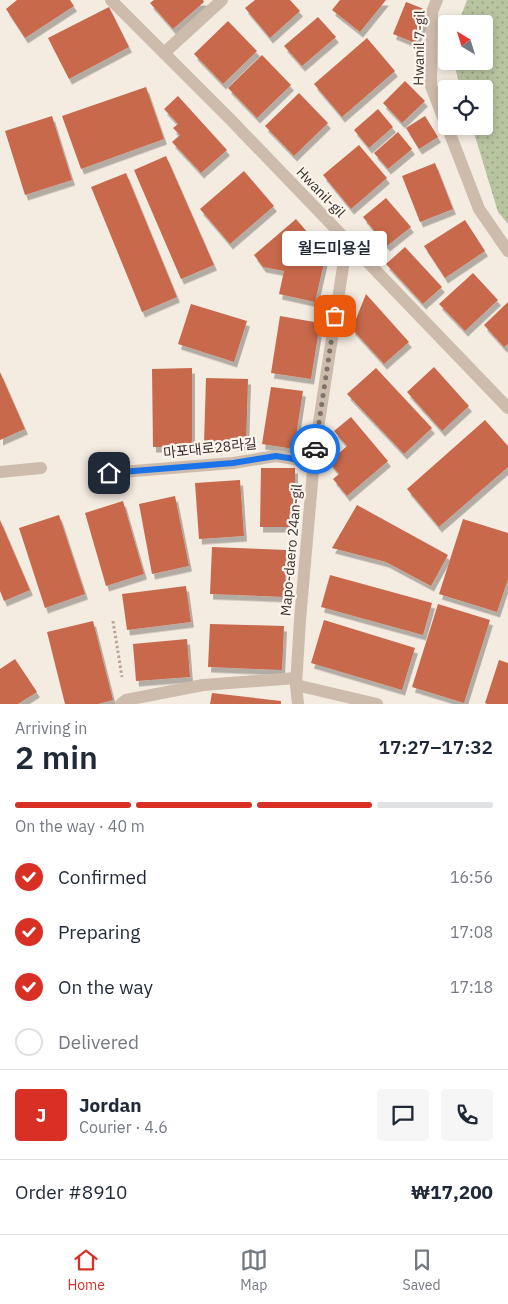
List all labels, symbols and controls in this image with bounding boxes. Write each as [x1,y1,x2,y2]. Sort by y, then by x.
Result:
street label: Hwanil 7-gil [409,10,429,86]
north arrow [438,15,492,70]
map controls [438,15,493,135]
button: locate [438,80,493,135]
street label: Hwanil-gil [293,163,350,221]
callout: 월드미용실 [282,231,388,266]
text: 월드미용실 [298,238,371,258]
pin [314,295,356,337]
icon: bag [321,302,349,330]
courier [290,424,340,474]
street label: 마포대로28라길 [162,434,258,462]
icon: car [301,435,329,463]
pin [88,452,130,494]
icon: home [95,459,123,487]
street label: Mapo-daero 24an-gil [276,483,306,617]
text: Arriving in [15,718,87,738]
text: 17:27–17:32 [379,735,493,759]
text: 2 min [15,736,98,778]
text: On the way · 40 m [15,816,145,836]
icon: check [15,863,43,891]
text: Confirmed [58,865,147,889]
text: 16:56 [450,867,493,887]
icon: check [15,918,43,946]
text: Preparing [58,920,140,944]
text: 17:08 [450,922,493,942]
icon: check [15,973,43,1001]
text: On the way [58,975,153,999]
text: 17:18 [450,977,493,997]
text: Delivered [58,1030,139,1054]
button: chat [377,1089,429,1141]
button: phone [441,1089,493,1141]
text: Jordan [79,1093,142,1117]
text: J [36,1103,46,1127]
text: Courier · 4.6 [79,1117,168,1137]
text: Order #8910 [15,1180,127,1204]
text: ₩17,200 [411,1180,493,1204]
tab: Home [67,1246,105,1294]
tab: Map [240,1246,268,1294]
tab: Saved [403,1246,441,1294]

